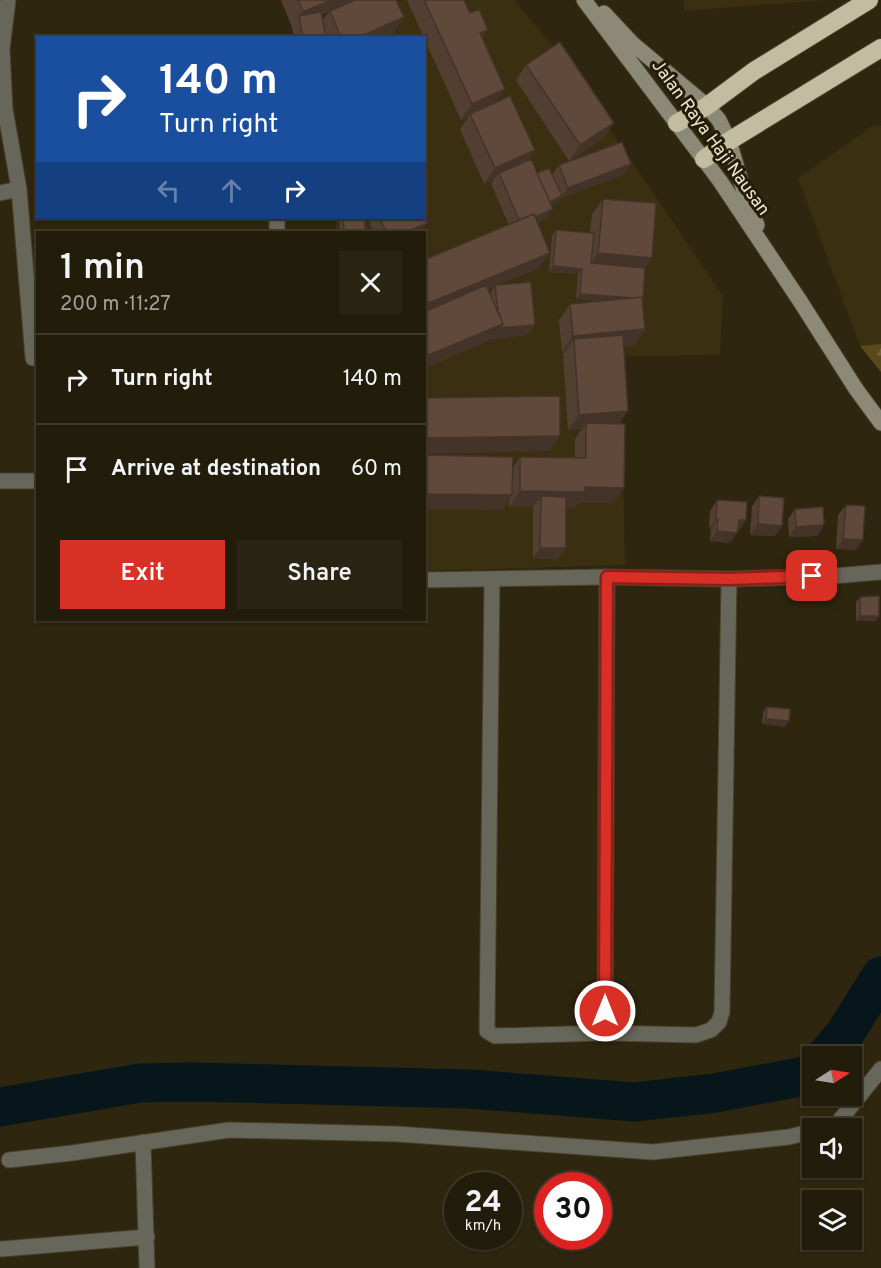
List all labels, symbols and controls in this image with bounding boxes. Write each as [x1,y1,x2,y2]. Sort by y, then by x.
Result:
street label: Jalan Raya Haji Nausan [646,55,774,221]
text: 140 m [159,56,278,109]
icon: right [60,60,138,138]
text: Turn right [159,108,278,142]
icon: left [152,174,185,207]
icon: ahead [215,174,248,207]
icon: right [278,174,311,207]
text: 1 min [60,246,145,292]
button: close [339,251,402,314]
text: 200 m · 11:27 [60,292,171,318]
icon: right [60,363,93,396]
text: Turn right [111,366,213,393]
text: 140 m [343,366,402,393]
icon: arrive [60,453,93,486]
text: Arrive at destination [111,456,321,483]
text: 60 m [351,456,402,483]
button: Exit [60,540,225,609]
button: Share [237,540,402,609]
pin [786,550,837,601]
icon: arrive [795,559,828,592]
position arrow [573,979,637,1043]
north arrow [802,1046,862,1106]
map controls [802,1046,862,1250]
button: sound [802,1118,862,1178]
speed limit sign: 30 [534,1172,612,1250]
text: 24 [464,1185,502,1222]
button: layers [802,1190,862,1250]
text: km/h [465,1217,501,1236]

